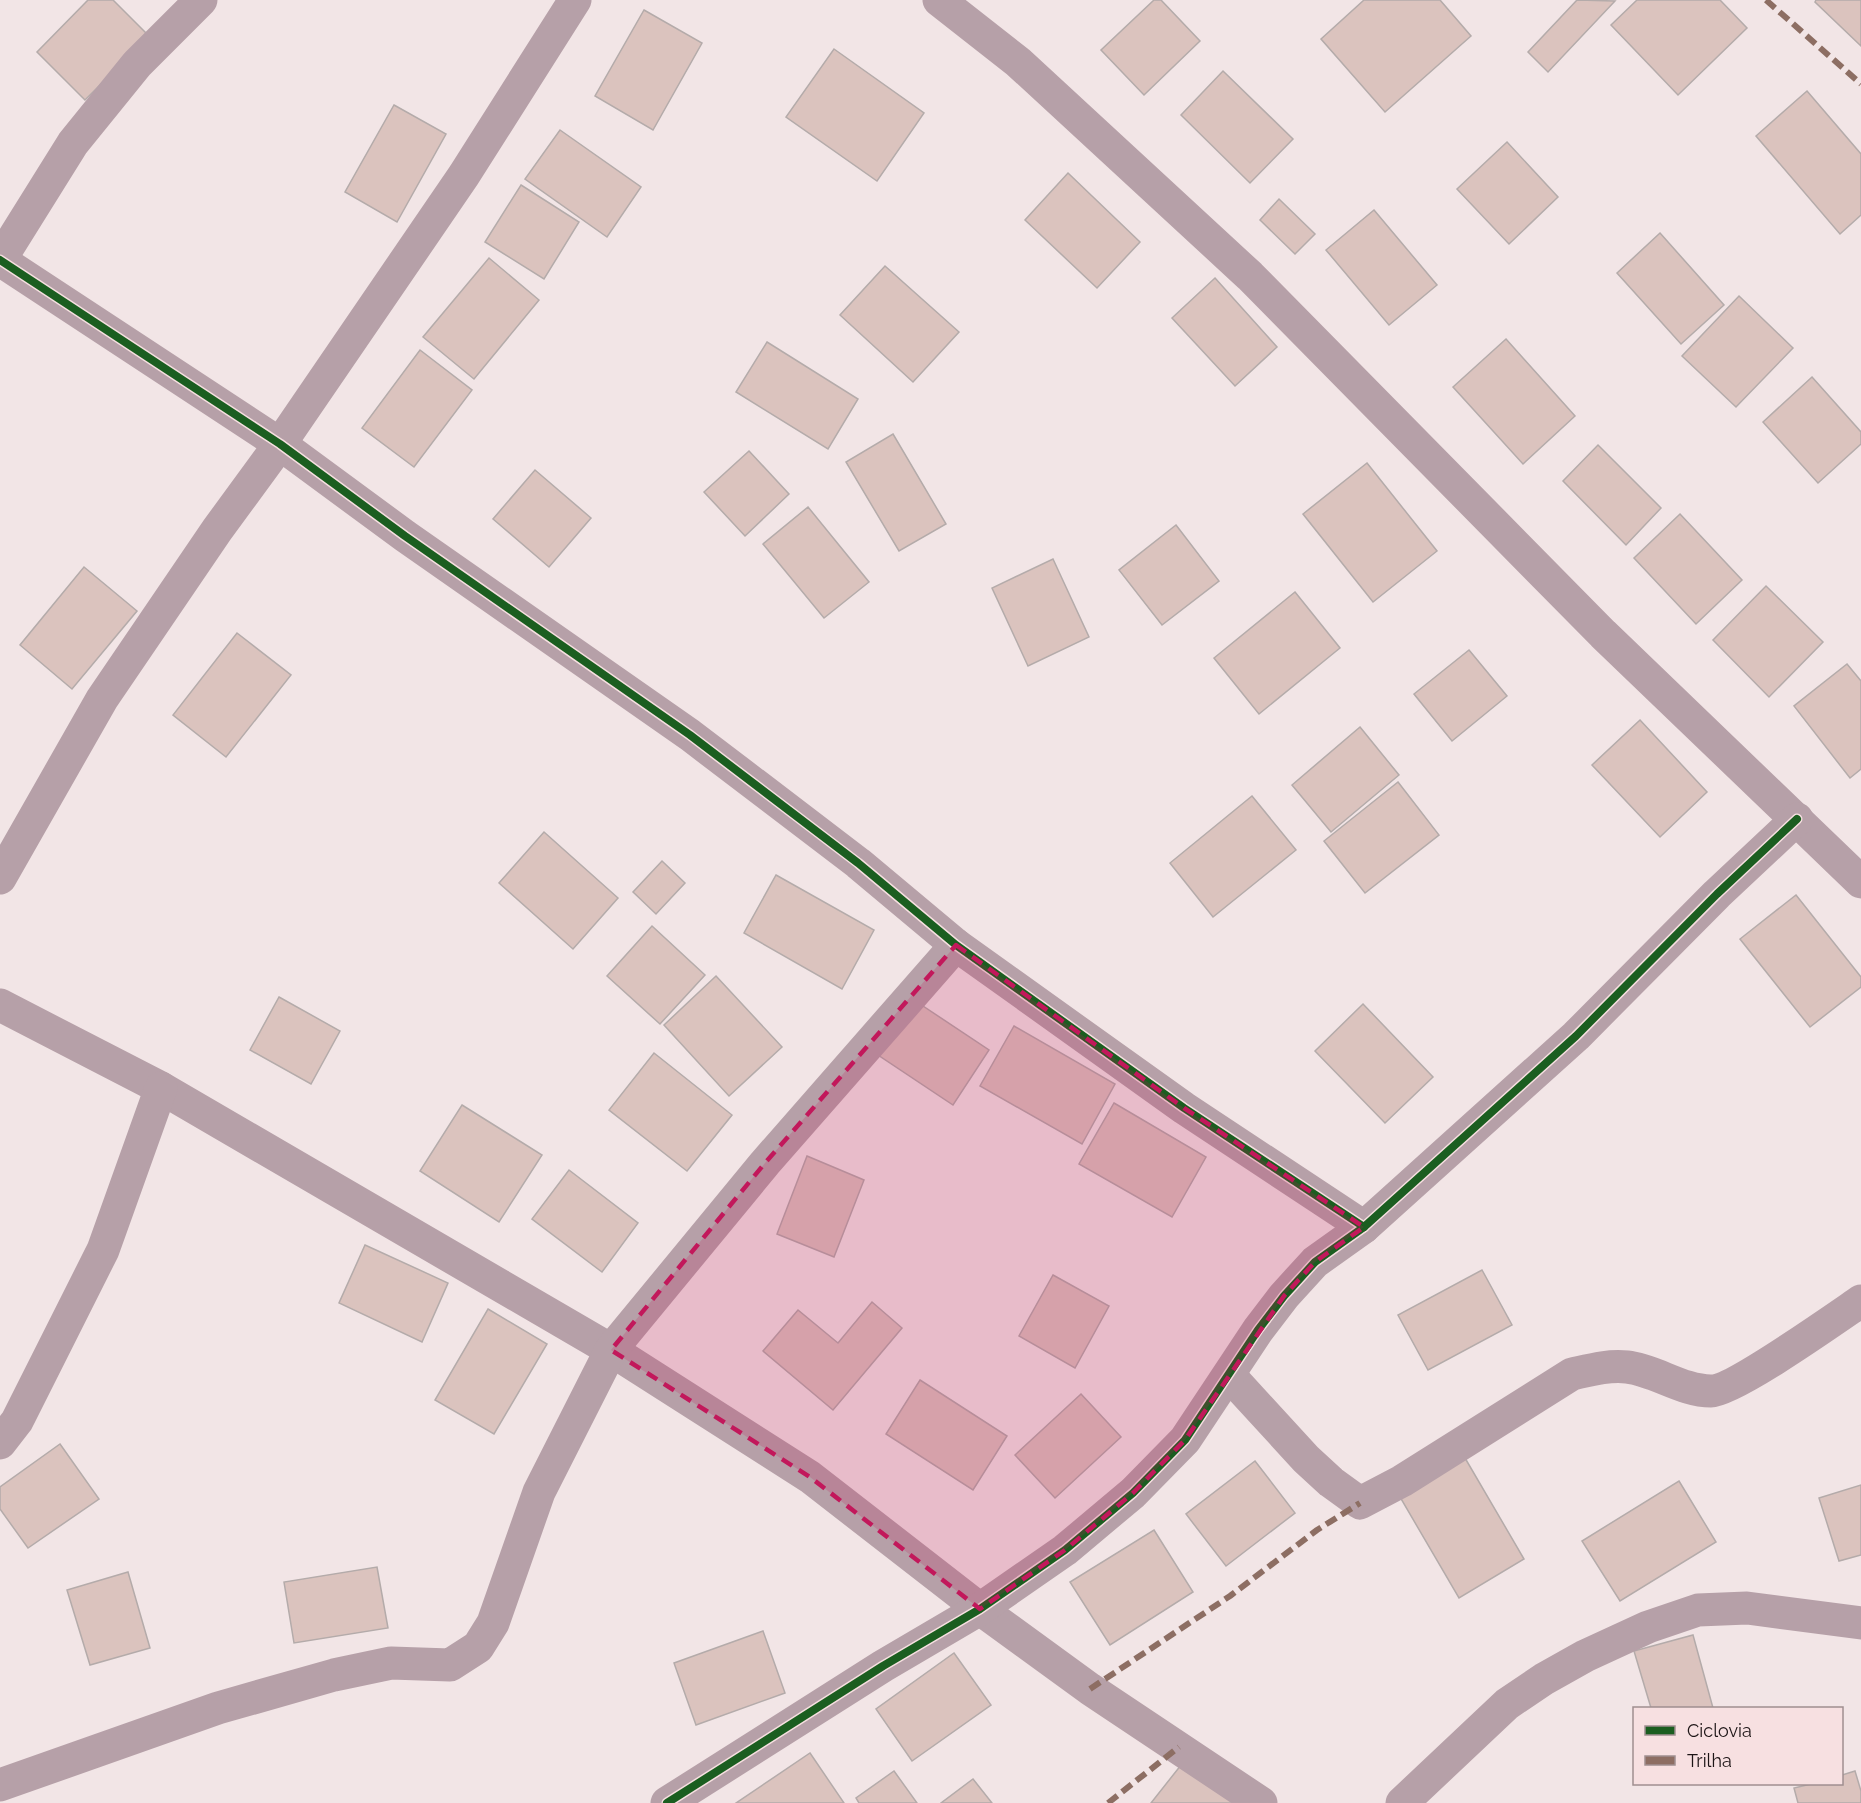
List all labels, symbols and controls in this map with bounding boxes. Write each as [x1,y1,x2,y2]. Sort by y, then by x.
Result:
legend [1633,1707,1843,1785]
text: Ciclovia [1687,1720,1752,1741]
text: Trilha [1687,1750,1732,1771]

